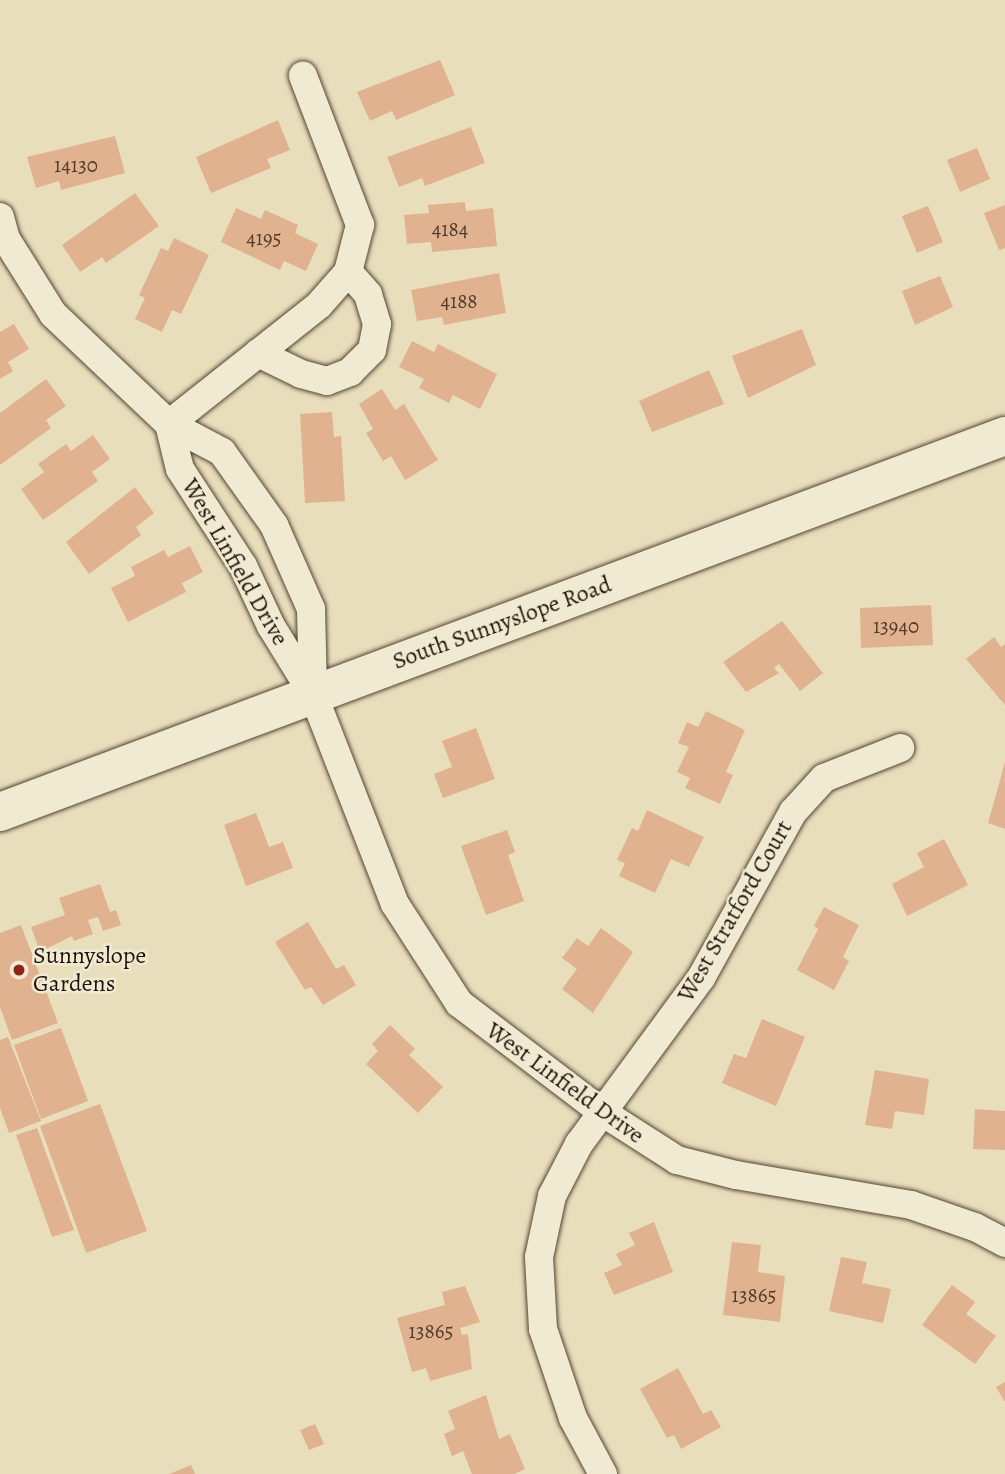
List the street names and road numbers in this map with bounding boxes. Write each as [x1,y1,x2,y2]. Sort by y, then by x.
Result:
street label: West Linfield Drive [176,473,294,651]
street label: South Sunnyslope Road [389,570,615,676]
street label: West Stratford Court [671,815,799,1007]
street label: West Linfield Drive [481,1016,649,1150]

